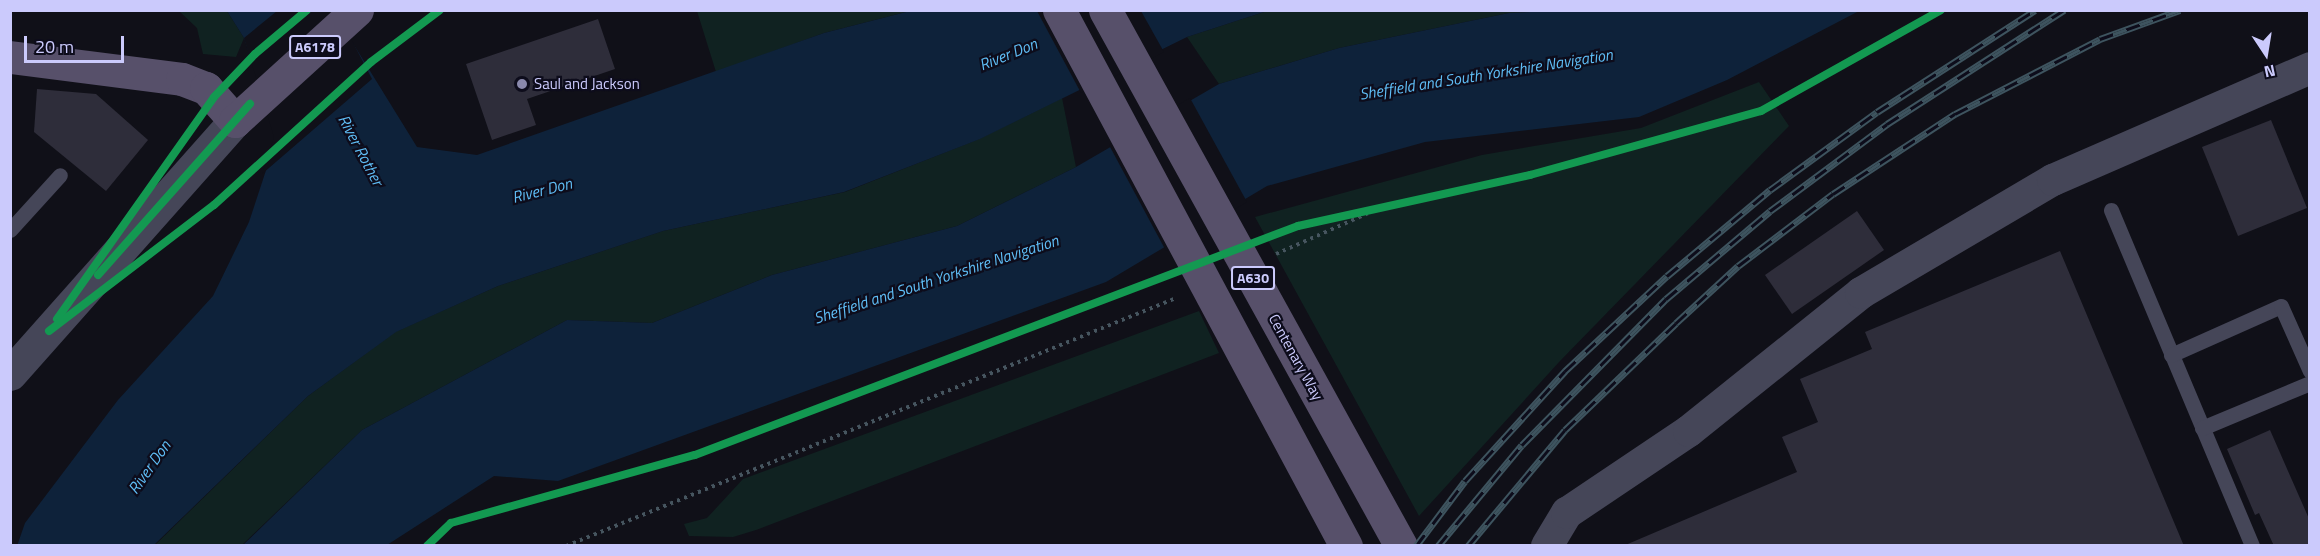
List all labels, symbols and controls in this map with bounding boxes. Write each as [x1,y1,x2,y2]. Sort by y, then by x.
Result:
scale bar [27,24,128,62]
north arrow [2236,24,2296,84]
text: 20 m [35,33,74,60]
water label: River Don [976,34,1040,74]
road number: A6178 [288,36,342,58]
water label: Sheffield and South Yorkshire Navigation [1358,44,1614,104]
text: N [2262,59,2278,84]
place label: Saul and Jackson [534,75,640,93]
marker: Saul and Jackson [515,77,529,91]
water label: River Rother [334,111,388,189]
water label: River Don [510,173,574,207]
water label: Sheffield and South Yorkshire Navigation [811,230,1061,328]
road number: A630 [1230,267,1276,289]
street label: Centenary Way [1265,311,1327,403]
water label: River Don [124,437,174,497]

